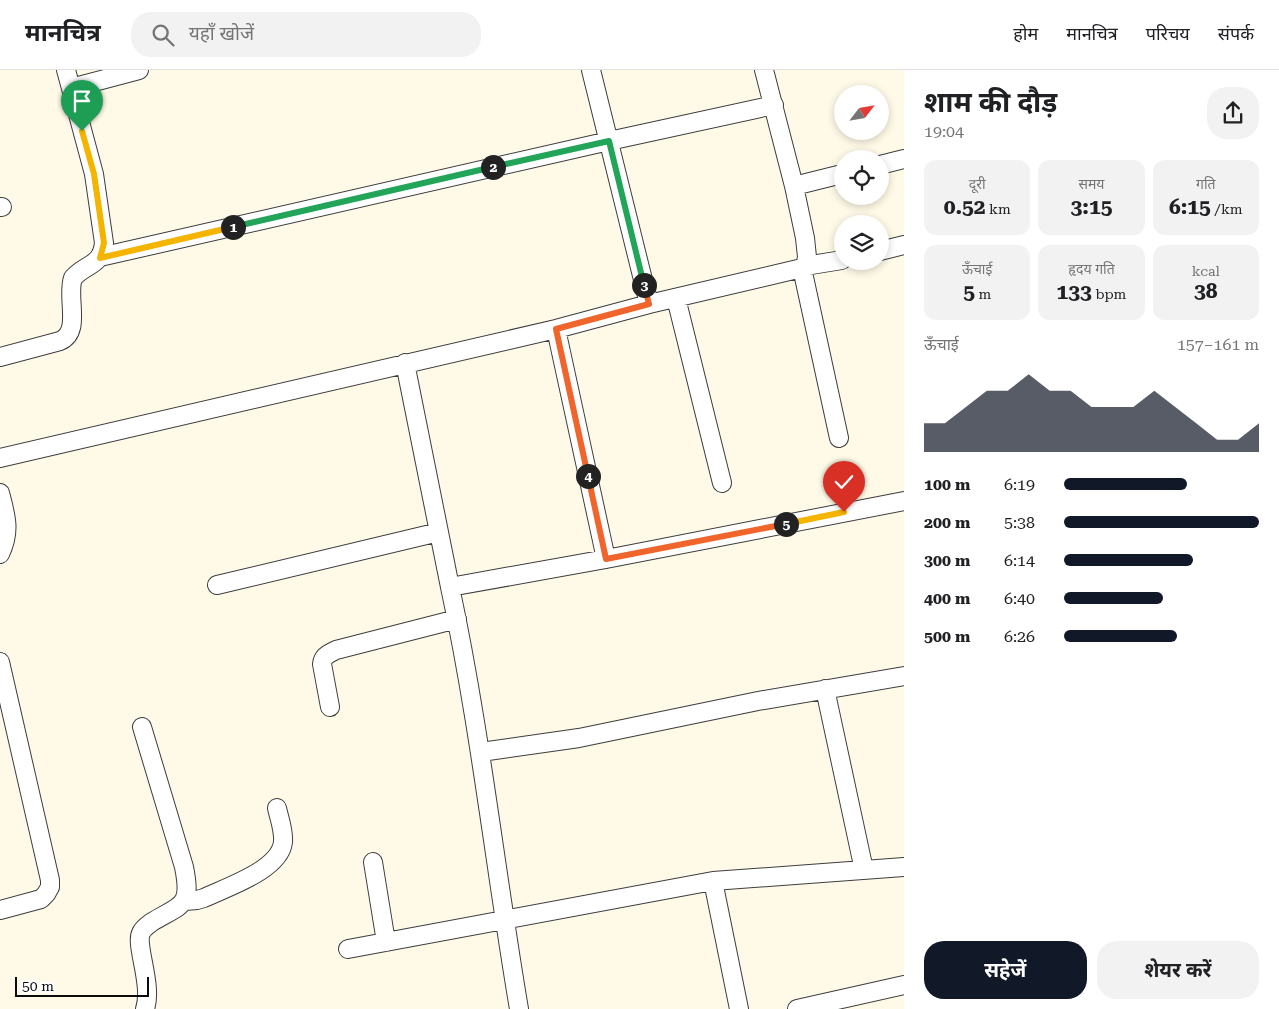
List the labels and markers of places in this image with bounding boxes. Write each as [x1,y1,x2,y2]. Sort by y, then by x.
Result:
pin [61,80,103,131]
pin: 2 [480,154,506,180]
pin: 1 [220,214,246,240]
pin: 3 [632,272,656,298]
pin [823,461,865,512]
pin: 4 [576,464,600,488]
pin: 5 [774,512,798,536]

